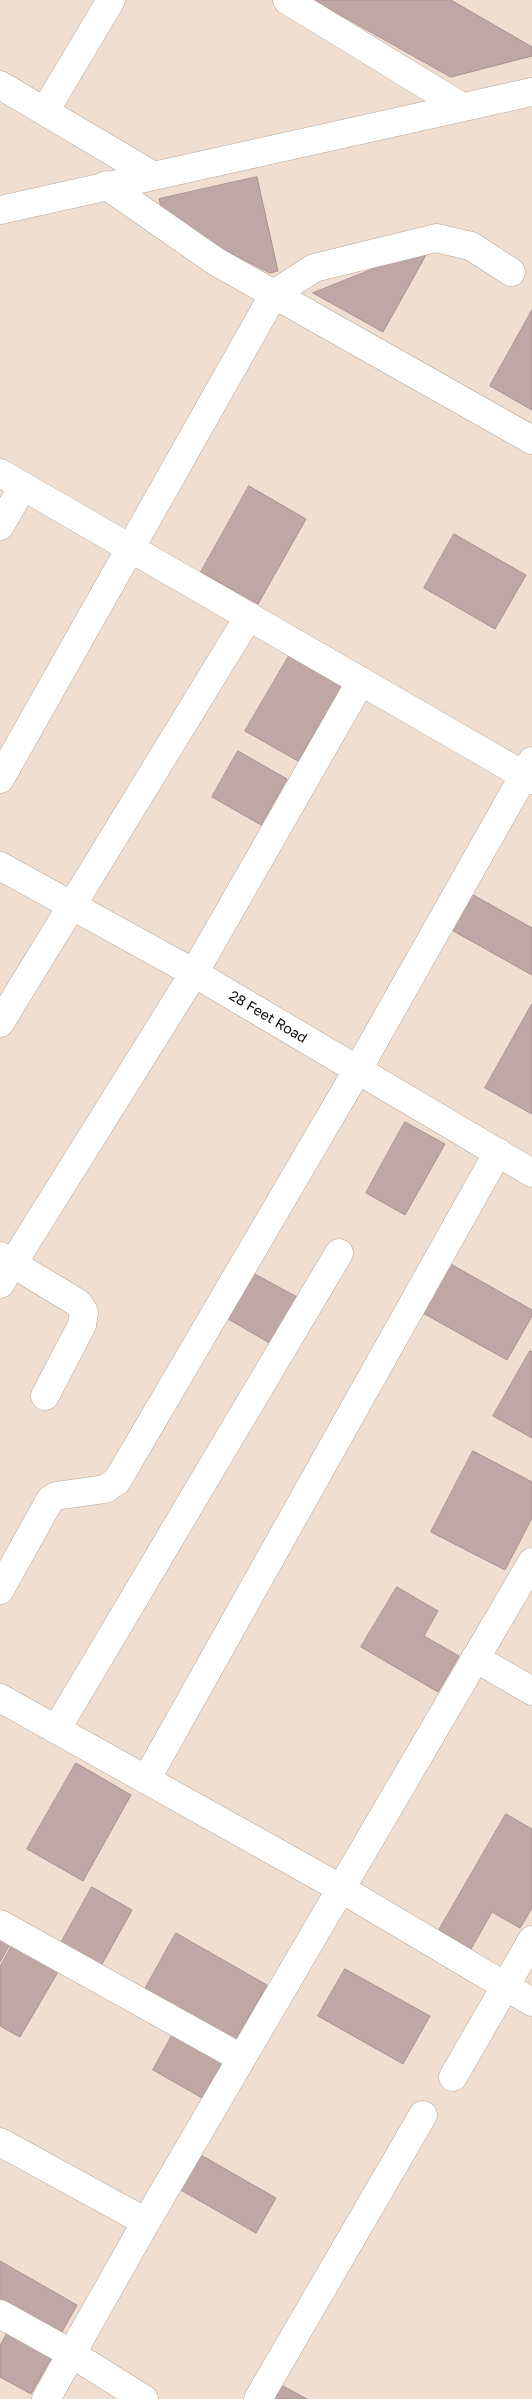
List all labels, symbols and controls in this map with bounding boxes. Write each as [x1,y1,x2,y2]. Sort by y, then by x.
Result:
street label: 28 Feet Road [226,987,310,1047]

